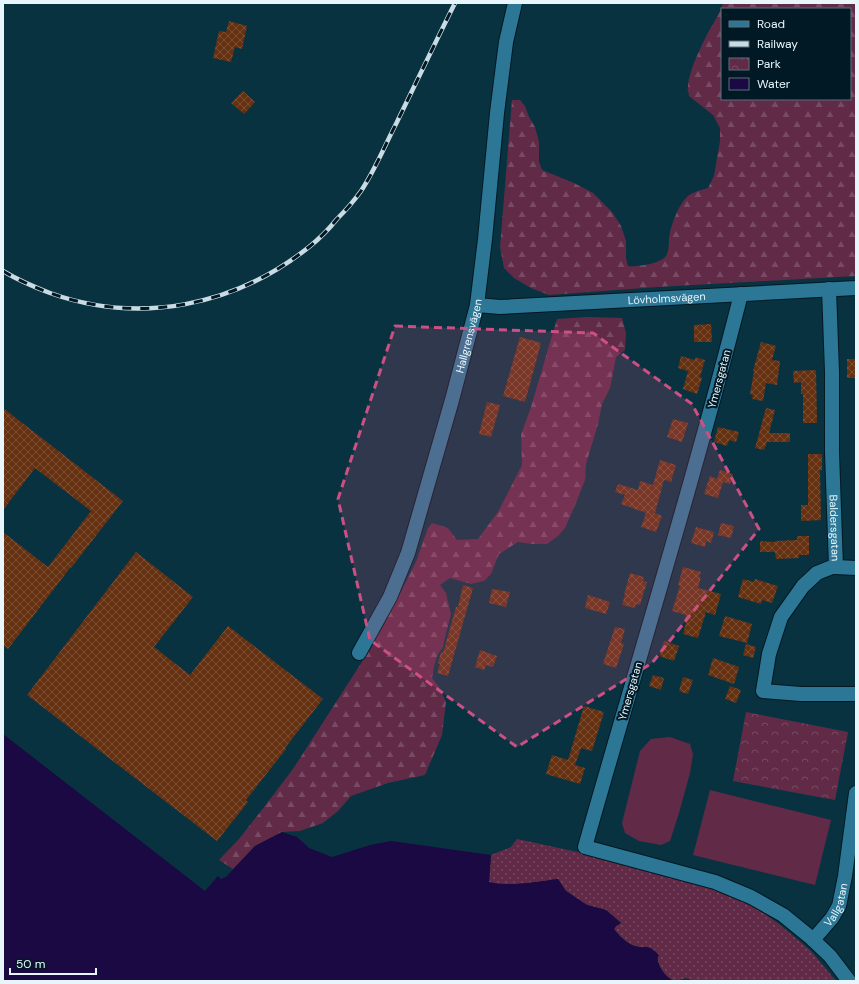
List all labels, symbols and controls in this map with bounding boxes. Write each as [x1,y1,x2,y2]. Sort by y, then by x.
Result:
legend [721,8,851,100]
text: Road [757,16,785,32]
text: Railway [757,36,798,52]
text: Park [757,56,781,72]
text: Water [757,76,791,92]
street label: Lövholmsvägen [627,289,706,307]
street label: Hallgrensvägen [452,298,485,375]
street label: Ymersgatan [704,348,734,410]
street label: Baldersgatan [826,494,843,561]
street label: Ymersgatan [615,660,645,722]
street label: Vallgatan [821,882,850,930]
scale bar [10,950,96,976]
text: 50 m [16,956,45,972]

